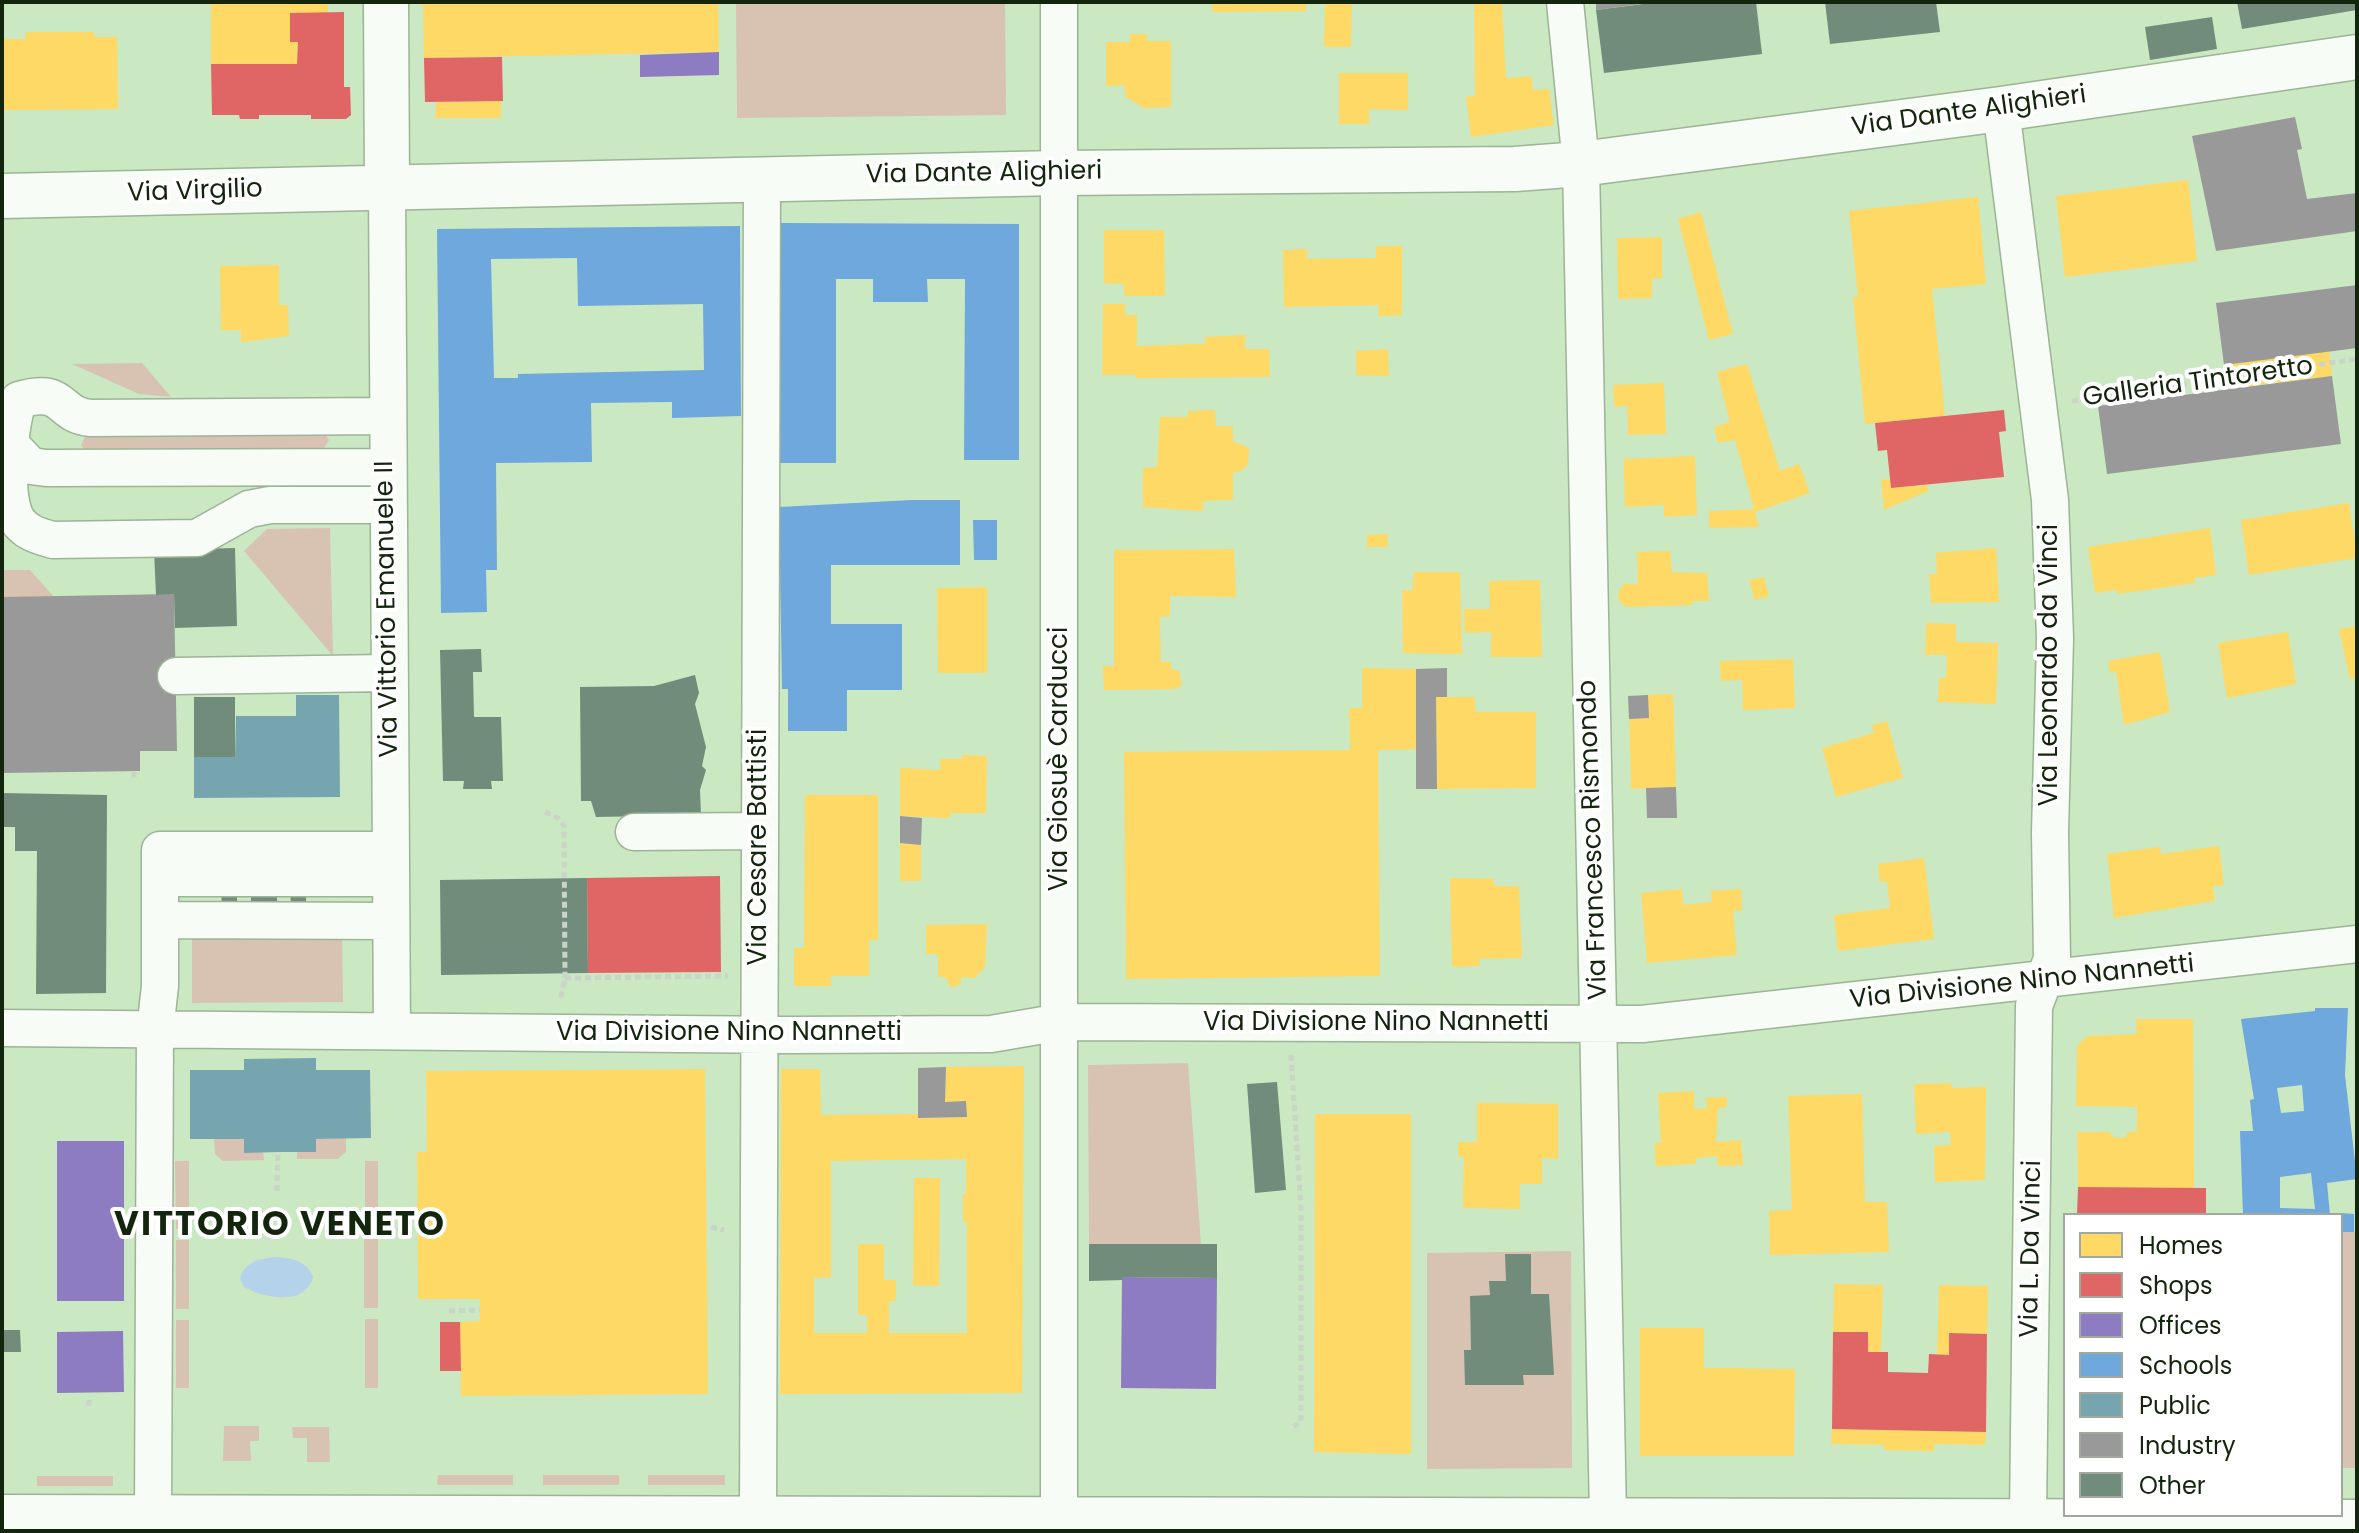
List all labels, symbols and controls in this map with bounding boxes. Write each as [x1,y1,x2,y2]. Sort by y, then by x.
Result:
street label: Via Dante Alighieri [1850,80,2088,144]
street label: Via Dante Alighieri [865,156,1103,192]
street label: Via Virgilio [127,174,263,210]
street label: Galleria Tintoretto [2081,351,2315,415]
street label: Via Vittorio Emanuele II [370,460,406,758]
street label: Via Leonardo da Vinci [2034,524,2066,806]
street label: Via Giosuè Carducci [1044,627,1076,891]
street label: Via Francesco Rismondo [1573,679,1615,1001]
street label: Via Cesare Battisti [743,729,775,965]
street label: Via Divisione Nino Nannetti [1848,949,2196,1017]
street label: Via Divisione Nino Nannetti [1203,1007,1549,1039]
street label: Via Divisione Nino Nannetti [556,1017,902,1049]
street label: Via L. Da Vinci [2015,1160,2049,1338]
district label: VITTORIO VENETO [114,1206,446,1246]
legend [2063,1213,2343,1517]
text: Homes [2139,1229,2223,1262]
text: Shops [2139,1269,2213,1302]
text: Offices [2139,1309,2222,1342]
text: Schools [2139,1349,2232,1382]
text: Public [2139,1389,2211,1422]
text: Industry [2139,1429,2236,1462]
text: Other [2139,1469,2206,1502]

